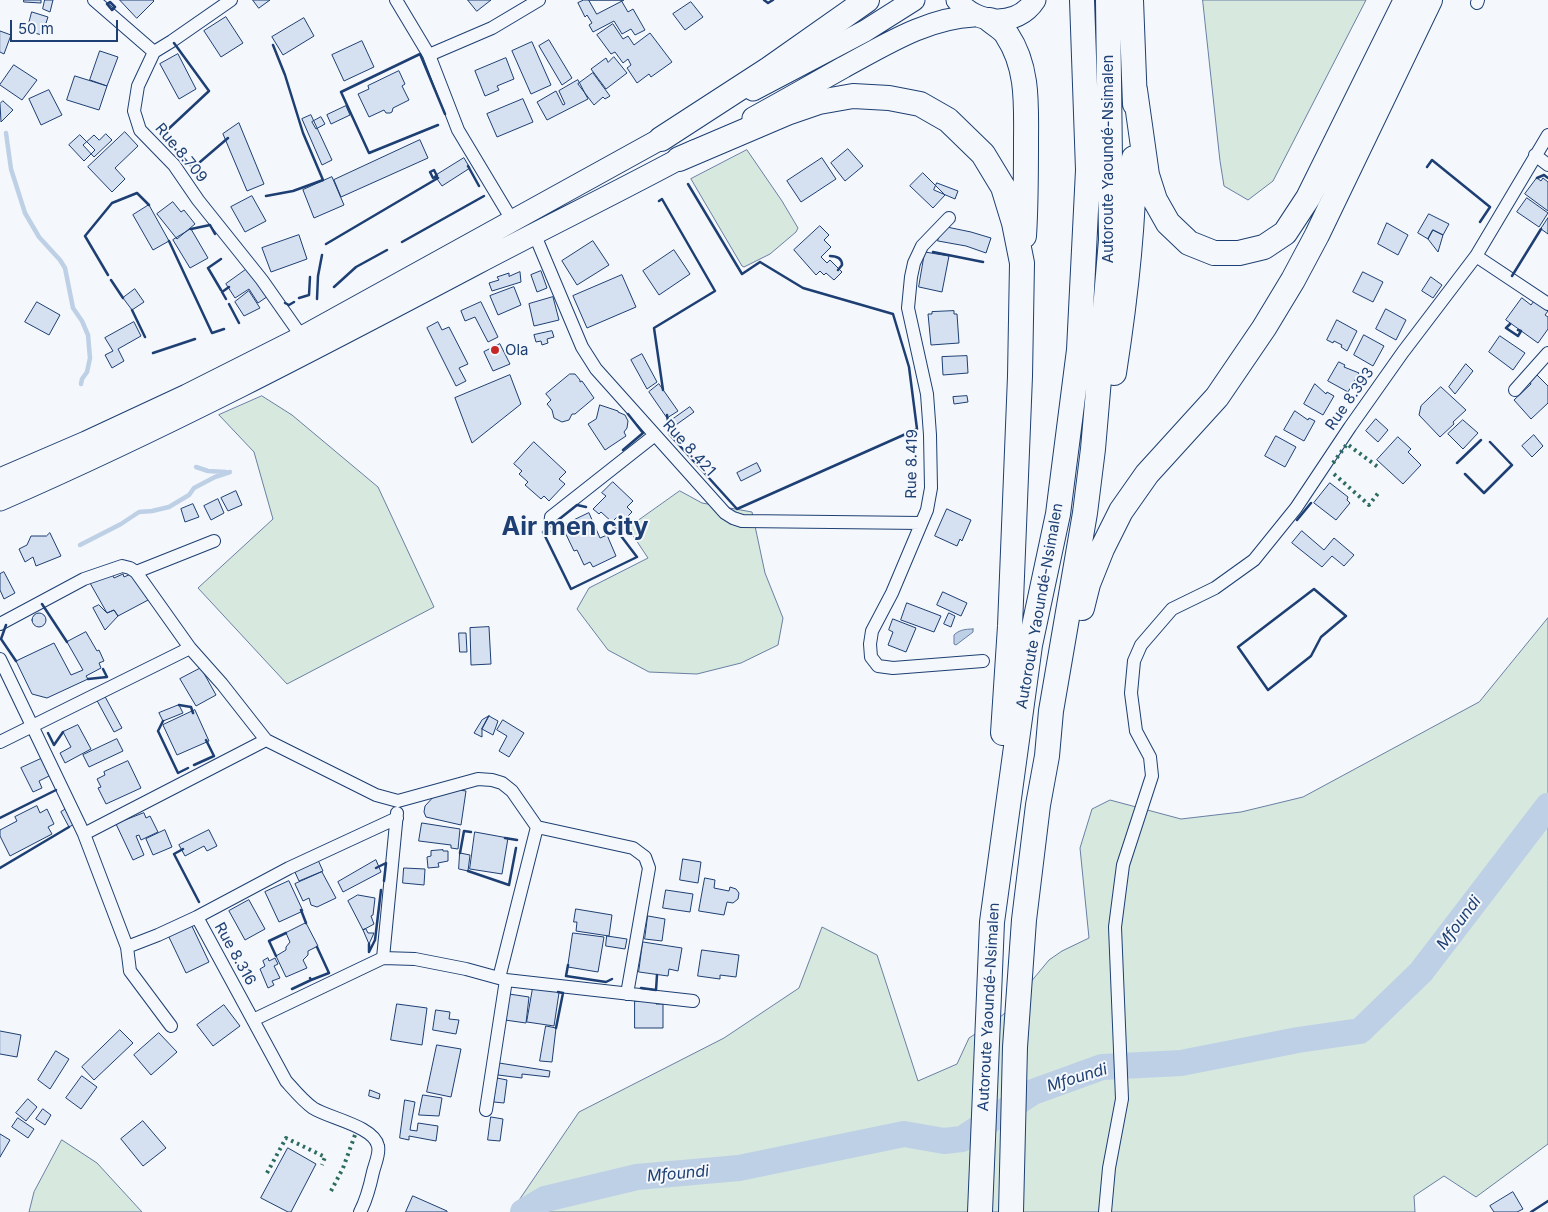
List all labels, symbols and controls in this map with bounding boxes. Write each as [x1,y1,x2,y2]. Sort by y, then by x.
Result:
scale bar [12,10,120,42]
text: 50 m [18,19,54,38]
street label: Autoroute Yaoundé-Nsimalen [1099,55,1117,263]
street label: Rue 8.709 [151,120,211,186]
place label: Ola [505,341,529,359]
marker: Ola [489,344,501,356]
street label: Rue 8.393 [1322,364,1378,434]
street label: Rue 8.421 [659,416,719,480]
street label: Rue 8.419 [902,429,922,499]
street label: Autoroute Yaoundé-Nsimalen [1013,502,1067,710]
district label: Air men city [501,512,649,542]
water label: Mfoundi [1433,892,1485,954]
street label: Autoroute Yaoundé-Nsimalen [975,902,1003,1112]
street label: Rue 8.316 [210,919,260,989]
water label: Mfoundi [1044,1060,1110,1096]
water label: Mfoundi [646,1162,710,1186]

